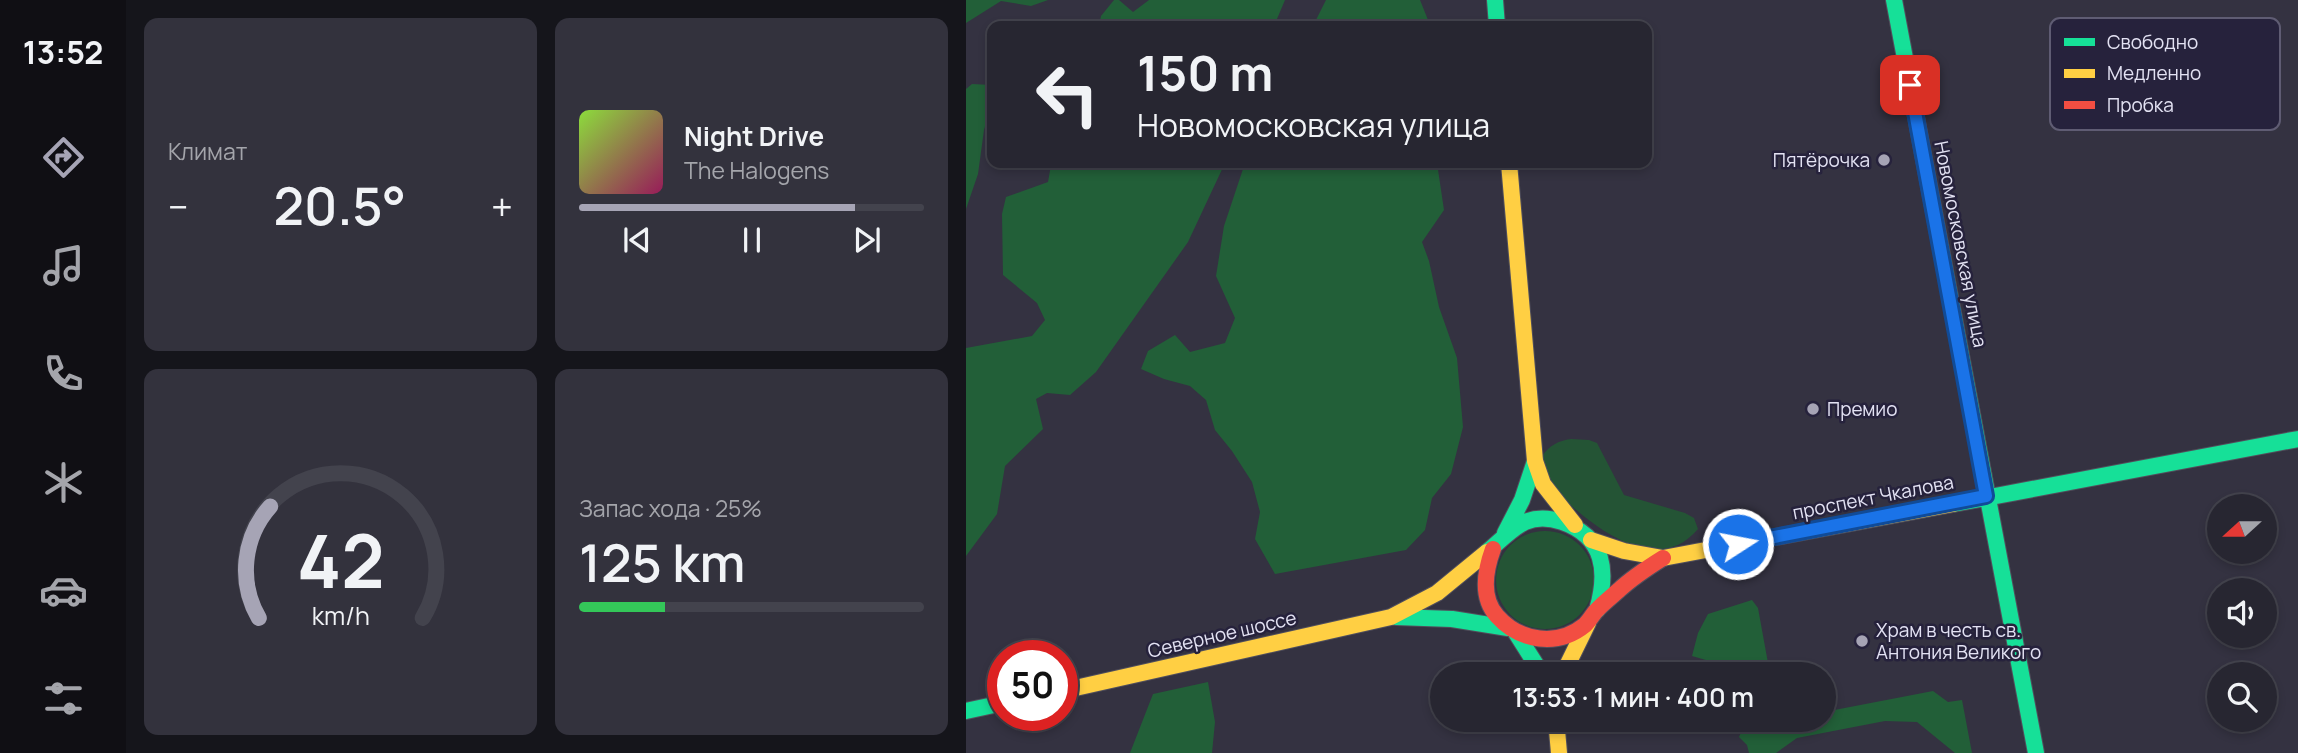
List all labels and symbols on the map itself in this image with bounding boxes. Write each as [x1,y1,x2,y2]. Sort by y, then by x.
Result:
legend [2050,18,2280,130]
text: Свободно [2107,29,2198,55]
pin [1880,55,1940,115]
text: Медленно [2107,60,2201,86]
text: Пробка [2107,92,2174,118]
street label: Новомосковская улица [1928,139,1994,349]
place label: Пятёрочка [1773,147,1870,173]
marker: Пятёрочка [1876,152,1892,168]
place label: Премио [1827,396,1897,422]
marker: Премио [1805,401,1821,417]
street label: проспект Чкалова [1790,469,1956,525]
north arrow [2207,494,2277,564]
position arrow [1701,507,1775,581]
street label: Северное шоссе [1145,604,1299,664]
place label: Храм в честь св. Антония Великого [1876,617,2041,665]
marker: Храм в честь св. Антония Великого [1854,633,1870,649]
speed limit sign: 50 [987,640,1078,731]

